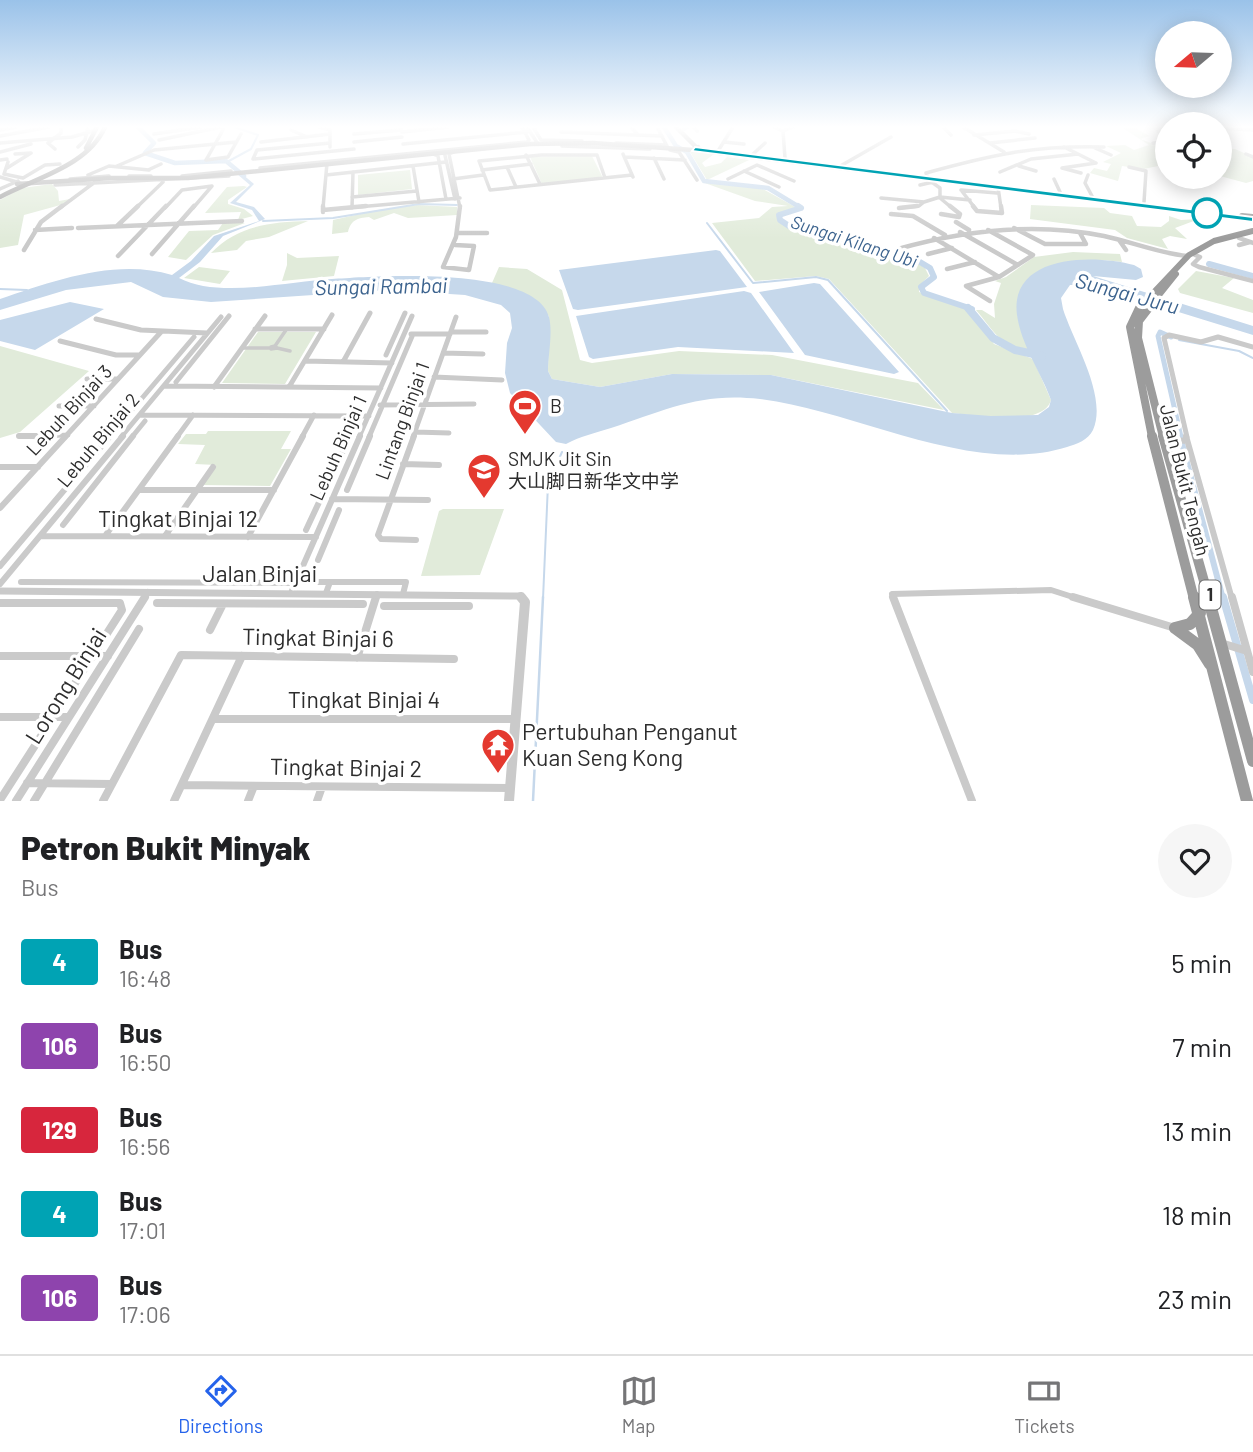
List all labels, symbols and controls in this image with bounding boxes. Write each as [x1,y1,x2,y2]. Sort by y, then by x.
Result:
north arrow [1155,21,1232,98]
map controls [1155,21,1232,189]
button: locate [1155,112,1232,189]
unlabelled marker [1192,198,1222,228]
water label: Sungai Kilang Ubi [788,210,921,272]
water label: Sungai Juru [1073,267,1182,318]
water label: Sungai Rambai [314,272,448,299]
street label: Lintang Binjai 1 [370,359,433,483]
street label: Lebuh Binjai 3 [21,360,116,460]
sports icon: B [506,387,544,436]
street label: Lebuh Binjai 2 [52,388,144,491]
street label: Lebuh Binjai 1 [304,392,371,504]
place label: B [550,394,562,417]
street label: Jalan Bukit Tengah [1155,402,1215,558]
place label: SMJK Jit Sin 大山脚日新华文中学 [508,447,679,492]
school or university icon: SMJK Jit Sin 大山脚日新华文中学 [465,451,503,500]
street label: Tingkat Binjai 12 [98,504,258,532]
street label: Jalan Binjai [202,559,318,587]
road number: 1 [1200,580,1220,610]
street label: Lorong Binjai [18,622,112,749]
street label: Tingkat Binjai 6 [242,622,394,652]
street label: Tingkat Binjai 4 [288,685,440,713]
place label: Pertubuhan Penganut Kuan Seng Kong [522,717,738,771]
temple icon: Pertubuhan Penganut Kuan Seng Kong [479,726,517,775]
street label: Tingkat Binjai 2 [270,752,422,782]
button: heart [1158,824,1232,898]
text: Petron Bukit Minyak [21,827,311,867]
text: Bus [21,873,59,901]
text: Bus [119,933,162,964]
text: 4 [52,947,67,976]
text: 5 min [1171,947,1232,978]
text: 16:48 [119,964,171,992]
text: Bus [119,1017,162,1048]
text: 106 [42,1031,77,1060]
text: 7 min [1172,1031,1232,1062]
text: 16:50 [119,1048,172,1076]
text: Bus [119,1101,162,1132]
text: 129 [42,1115,77,1144]
text: 13 min [1162,1115,1232,1146]
text: 16:56 [119,1132,170,1160]
text: Bus [119,1185,162,1216]
text: 4 [52,1199,67,1228]
text: 18 min [1162,1199,1232,1230]
text: 17:01 [119,1216,166,1244]
text: Bus [119,1269,162,1300]
text: 106 [42,1283,77,1312]
text: 23 min [1157,1283,1232,1314]
text: 17:06 [119,1300,171,1328]
tab: Directions [178,1372,263,1437]
tab: Map [620,1372,658,1437]
tab: Tickets [1014,1372,1075,1437]

